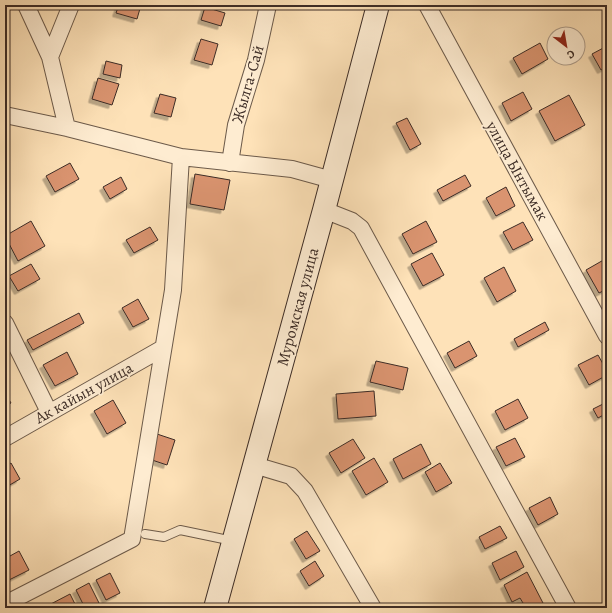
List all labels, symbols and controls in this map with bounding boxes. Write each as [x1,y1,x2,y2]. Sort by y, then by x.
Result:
north arrow [546,26,586,66]
street label: Жылга-Сай [226,42,270,126]
text: С [564,46,578,62]
street label: улица Ынтымак [480,116,553,225]
street label: Муромская улица [272,245,325,369]
street label: Ак кайын улица [30,357,138,430]

